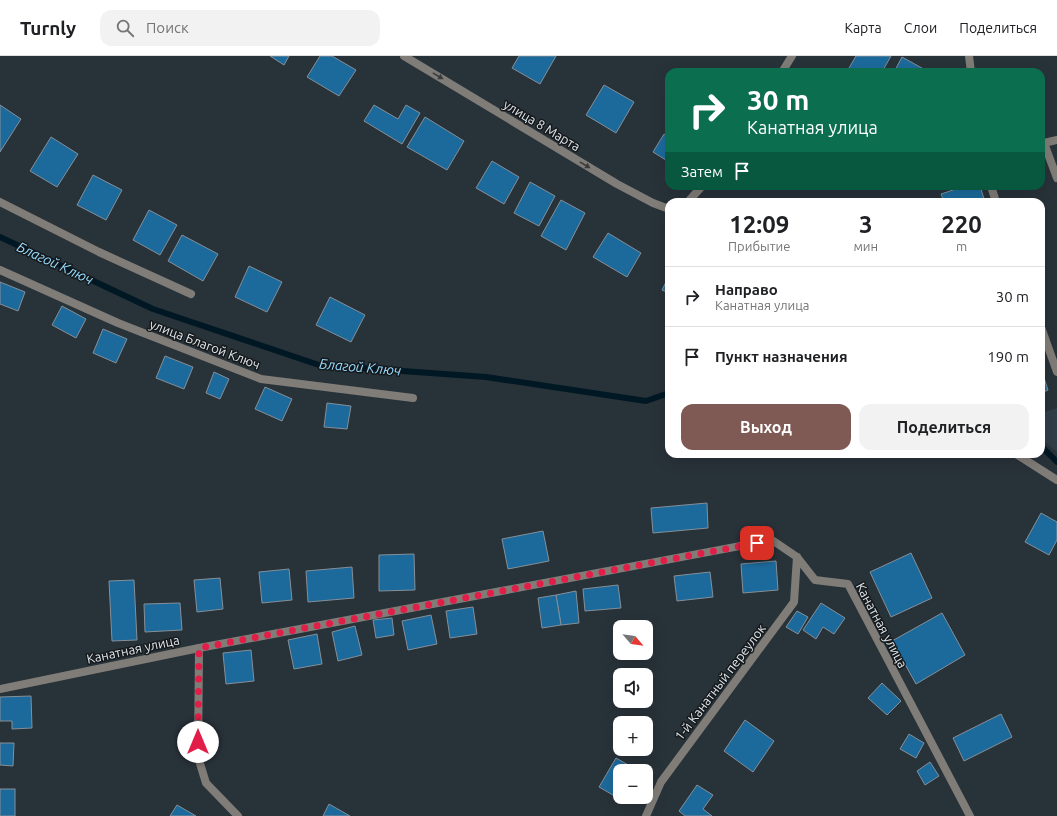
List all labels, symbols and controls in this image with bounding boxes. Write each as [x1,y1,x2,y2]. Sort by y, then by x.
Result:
search box [100,10,380,46]
text: Turnly [20,17,76,39]
icon: search [114,17,136,39]
text: Поиск [146,19,189,36]
text: Карта [844,20,882,36]
text: Слои [904,20,937,36]
text: Поделиться [959,20,1037,36]
one-way arrow [432,73,444,80]
icon: right [681,84,733,136]
text: 30 m [747,84,809,115]
street label: улица 8 Марта [501,97,583,153]
text: Канатная улица [747,117,878,137]
icon: arrive [731,160,753,182]
one-way arrow [579,161,591,168]
text: Затем [681,163,723,180]
text: 12:09 [729,211,789,238]
text: 3 [859,211,873,238]
text: 220 [941,211,982,238]
water label: Благой Ключ [14,238,96,288]
text: Прибытие [728,239,790,253]
text: мин [853,239,878,253]
text: m [956,239,967,253]
text: Направо [715,281,778,298]
icon: right [681,286,703,308]
text: 30 m [996,288,1029,305]
text: Канатная улица [715,298,809,312]
street label: улица Благой Ключ [148,316,262,372]
icon: arrive [681,346,703,368]
text: Пункт назначения [715,348,848,365]
text: 190 m [987,348,1029,365]
water label: Благой Ключ [318,355,402,379]
button: Выход [681,404,851,450]
button: Поделиться [859,404,1029,450]
pin [740,526,774,560]
icon: arrive [746,532,768,554]
street label: Канатная улица [854,580,910,670]
north arrow [613,620,653,660]
map controls [613,620,653,804]
street label: 1-й Канатный переулок [672,621,768,743]
street label: Канатная улица [85,632,181,666]
button: sound [613,668,653,708]
button: + [613,716,653,756]
position arrow [177,721,219,763]
button: − [613,764,653,804]

